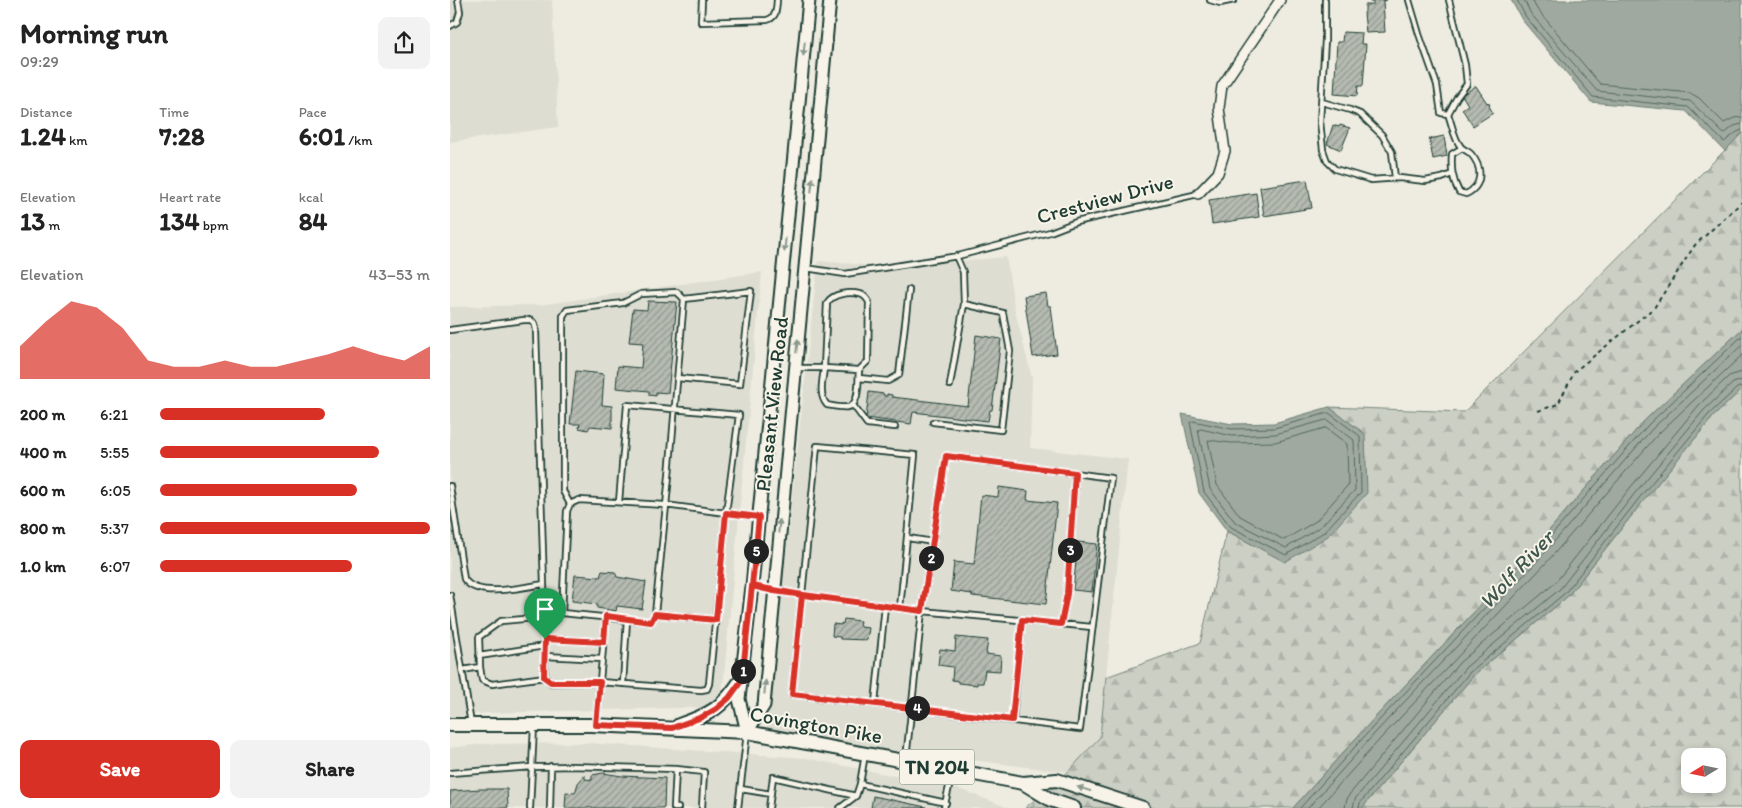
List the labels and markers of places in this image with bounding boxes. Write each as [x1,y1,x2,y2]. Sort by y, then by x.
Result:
pin: 5 [744,538,768,564]
pin: 3 [1058,538,1082,562]
pin: 2 [918,546,944,570]
pin [524,588,566,639]
pin: 1 [730,658,756,684]
pin: 4 [904,696,930,720]

